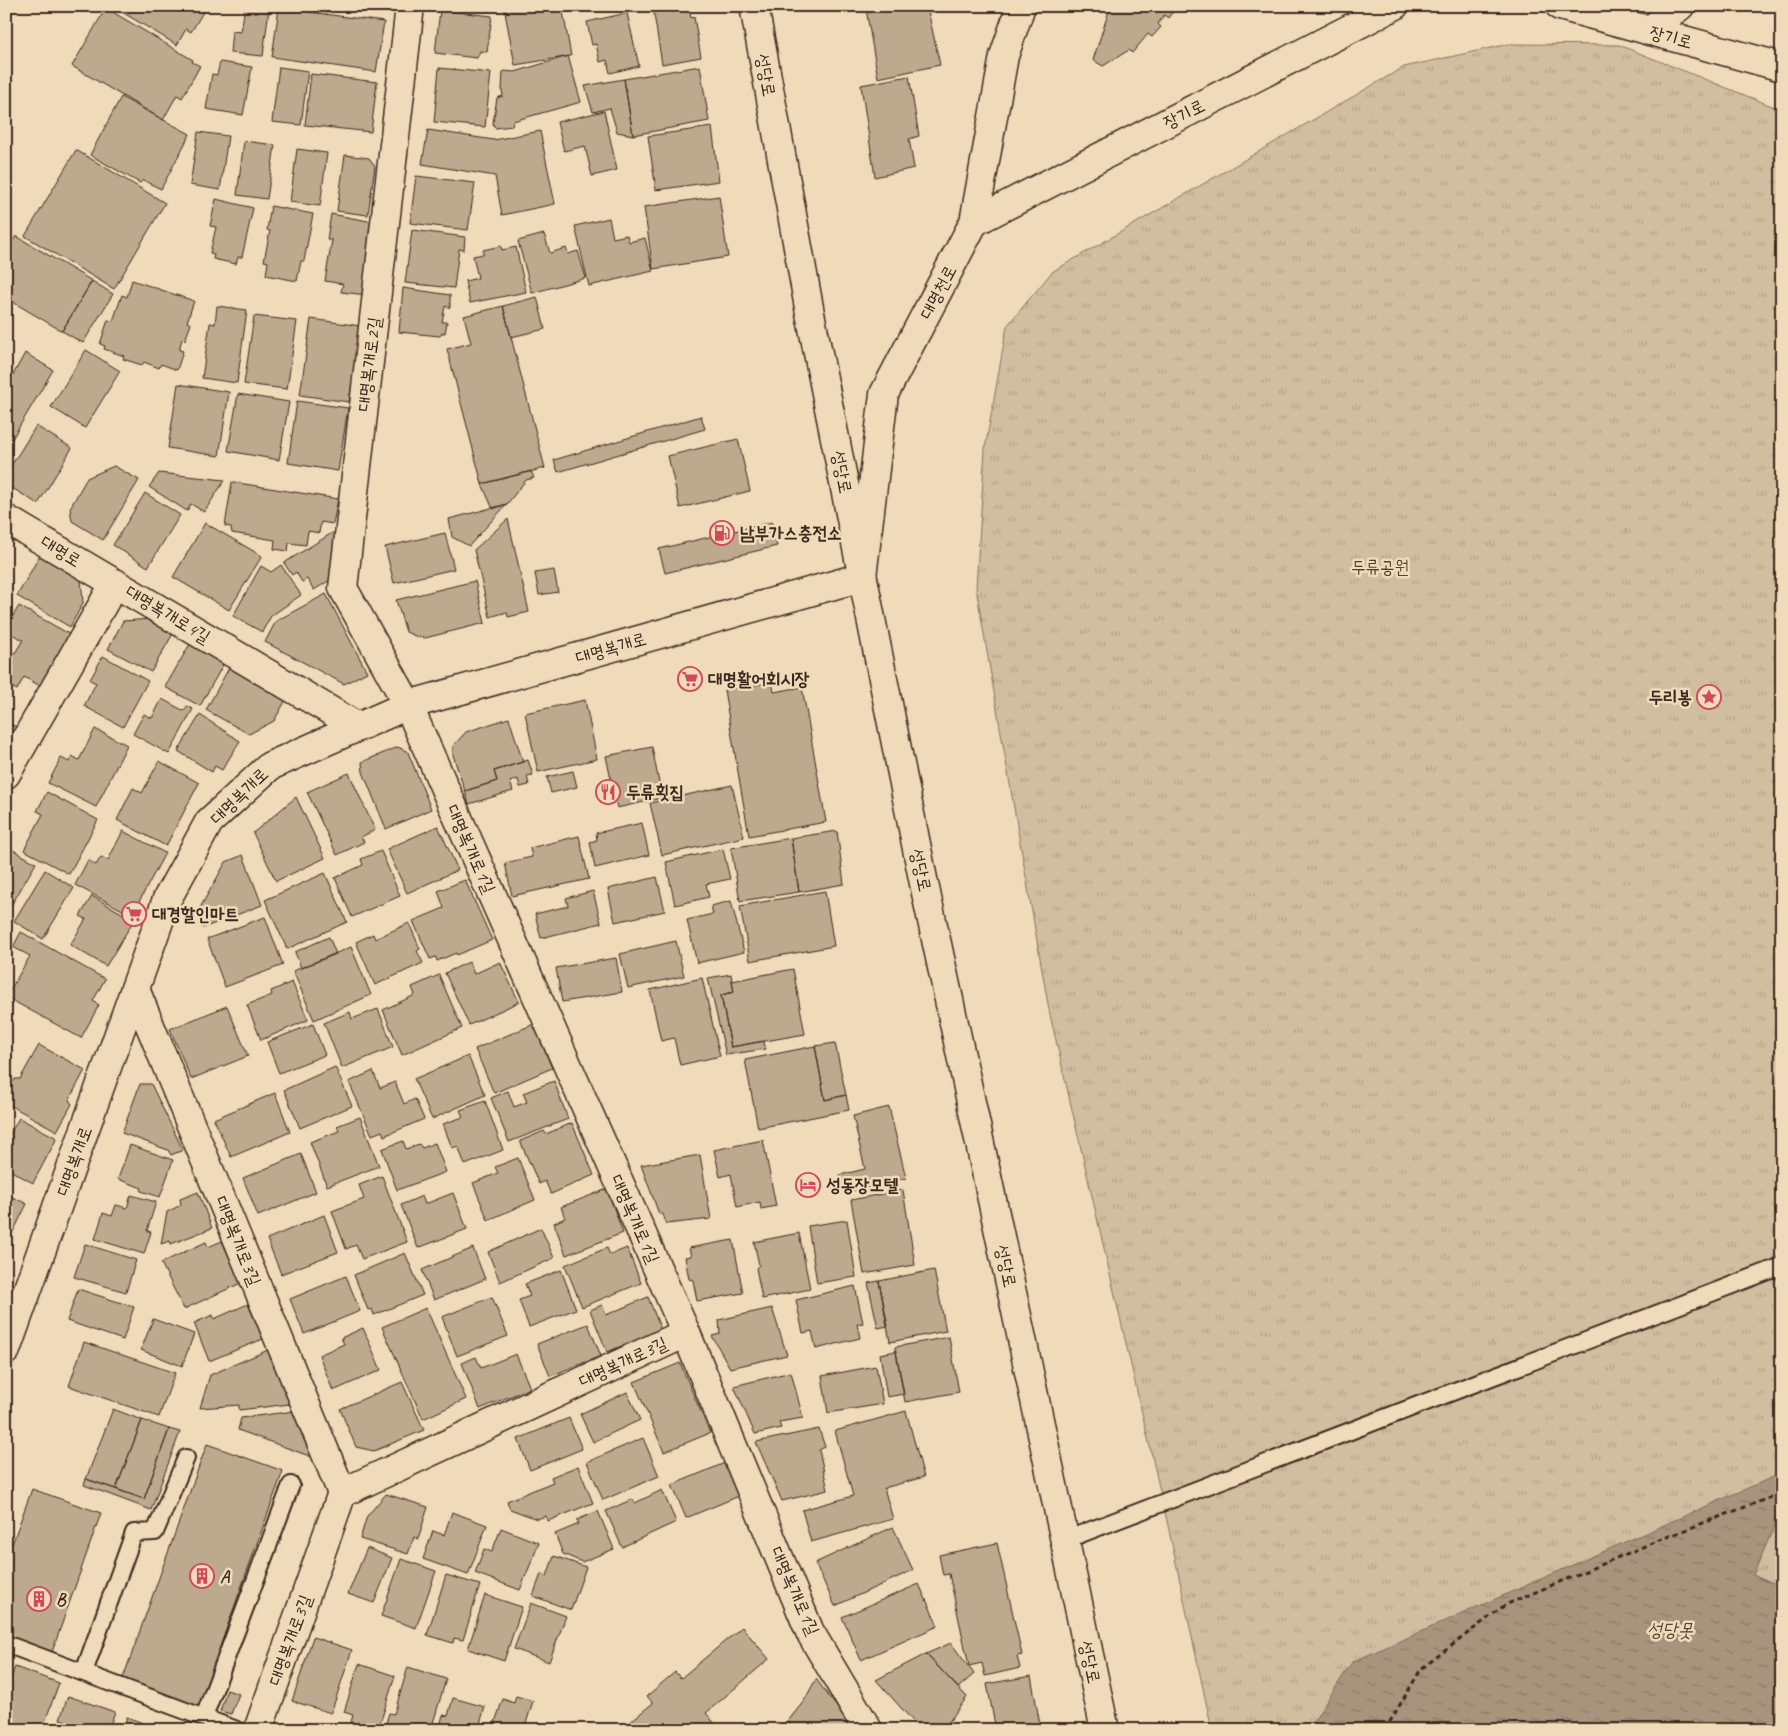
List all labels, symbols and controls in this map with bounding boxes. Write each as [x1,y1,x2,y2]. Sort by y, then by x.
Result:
street label: 장기로 [1647,21,1695,53]
street label: 성당로 [751,52,781,98]
street label: 장기로 [1160,94,1208,134]
street label: 대명천로 [915,261,961,323]
street label: 대명복개로2길 [352,315,386,412]
street label: 성당로 [827,449,857,495]
fuel station icon: 남부가스충전소 [709,520,735,546]
place label: 남부가스충전소 [740,522,841,544]
street label: 대명로 [37,530,85,572]
park label: 두류공원 [1351,556,1409,578]
street label: 대명복개로4길 [122,580,215,648]
street label: 대명복개로 [573,627,649,669]
supermarket icon: 대명활어회시장 [677,666,703,692]
place label: 대명활어회시장 [708,668,810,690]
place icon: 두리봉 [1696,684,1722,710]
place label: 두리봉 [1649,686,1692,708]
street label: 대명복개로 [205,763,273,829]
restaurant icon: 두류횟집 [595,779,621,805]
place label: 두류횟집 [626,781,684,803]
street label: 대명복개로1길 [442,801,501,897]
street label: 성당로 [906,846,936,894]
supermarket icon: 대경할인마트 [121,901,147,927]
place label: 대경할인마트 [152,903,239,925]
street label: 대명복개로 [51,1123,97,1199]
street label: 대명복개로1길 [606,1171,665,1267]
hotel icon: 성동장모텔 [795,1172,821,1198]
place label: 성동장모텔 [826,1174,899,1196]
street label: 대명복개로3길 [210,1193,266,1290]
street label: 성당로 [991,1242,1021,1290]
street label: 대명복개로3길 [575,1332,671,1392]
street label: 대명복개로1길 [766,1543,825,1639]
building icon: A [189,1563,215,1589]
place label: A [220,1565,231,1587]
building icon: B [26,1586,52,1612]
place label: B [56,1588,67,1610]
street label: 대명복개로3길 [263,1591,317,1688]
water label: 성당못 [1647,1618,1694,1642]
street label: 성당로 [1075,1638,1105,1686]

